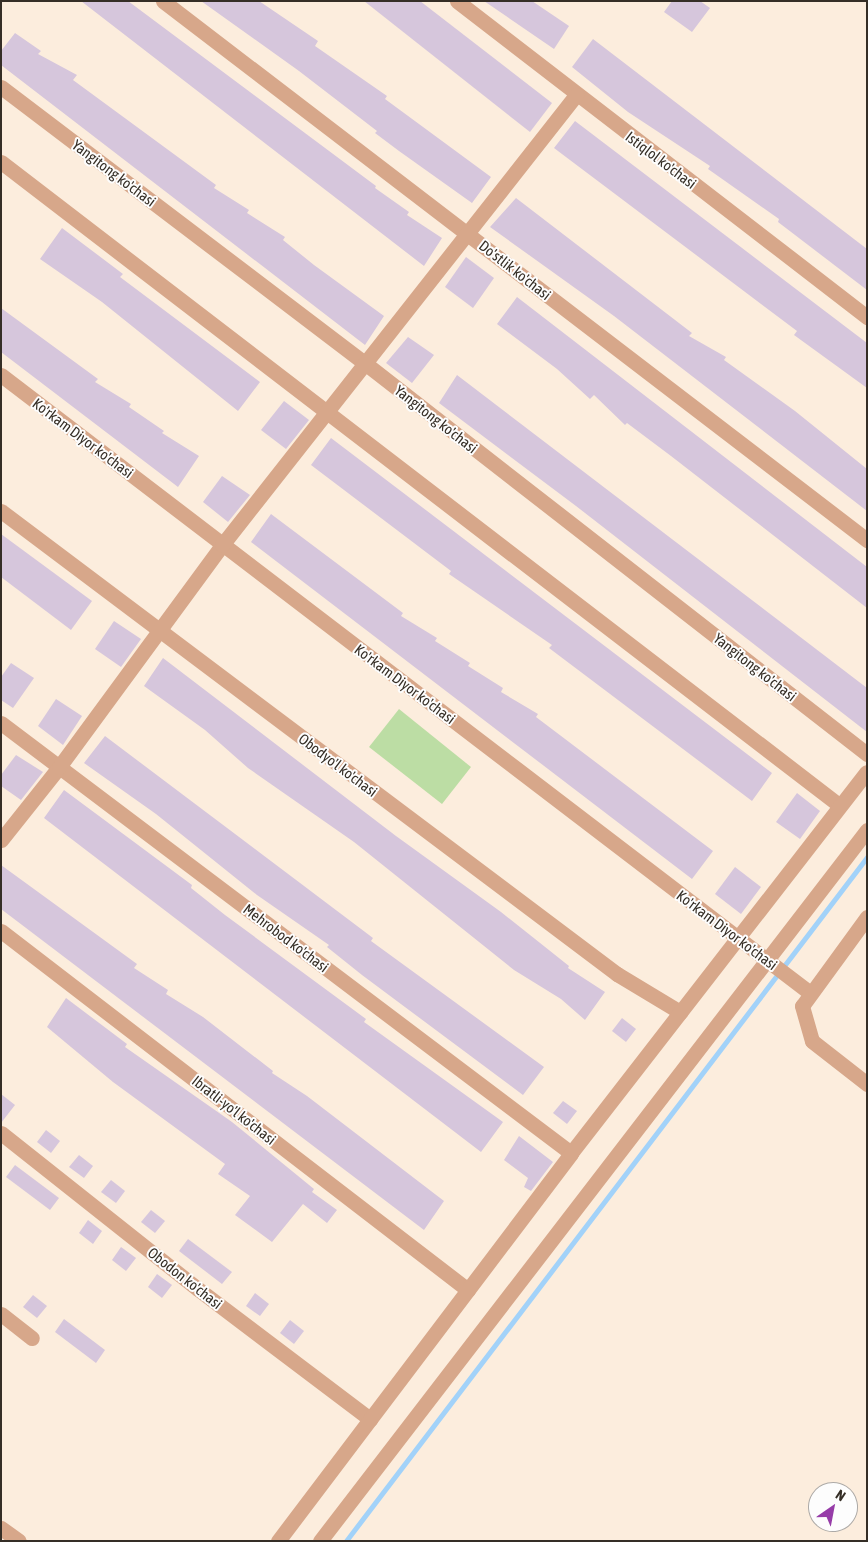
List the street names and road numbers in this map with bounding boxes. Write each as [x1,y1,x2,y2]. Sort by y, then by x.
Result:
street label: Istiqlol ko'chasi [622,128,700,192]
street label: Yangitong ko'chasi [69,136,159,210]
street label: Do'stlik ko'chasi [476,236,554,304]
street label: Yangitong ko'chasi [391,381,481,457]
street label: Ko'rkam Diyor ko'chasi [29,394,137,482]
street label: Yangitong ko'chasi [710,629,800,705]
street label: Ko'rkam Diyor ko'chasi [351,640,459,728]
street label: Obodyo'l ko'chasi [295,729,381,801]
street label: Ko'rkam Diyor ko'chasi [673,886,781,974]
street label: Mehrobod ko'chasi [240,900,332,976]
street label: Ibratli-yo'l ko'chasi [188,1072,280,1148]
street label: Obodon ko'chasi [144,1243,226,1313]

